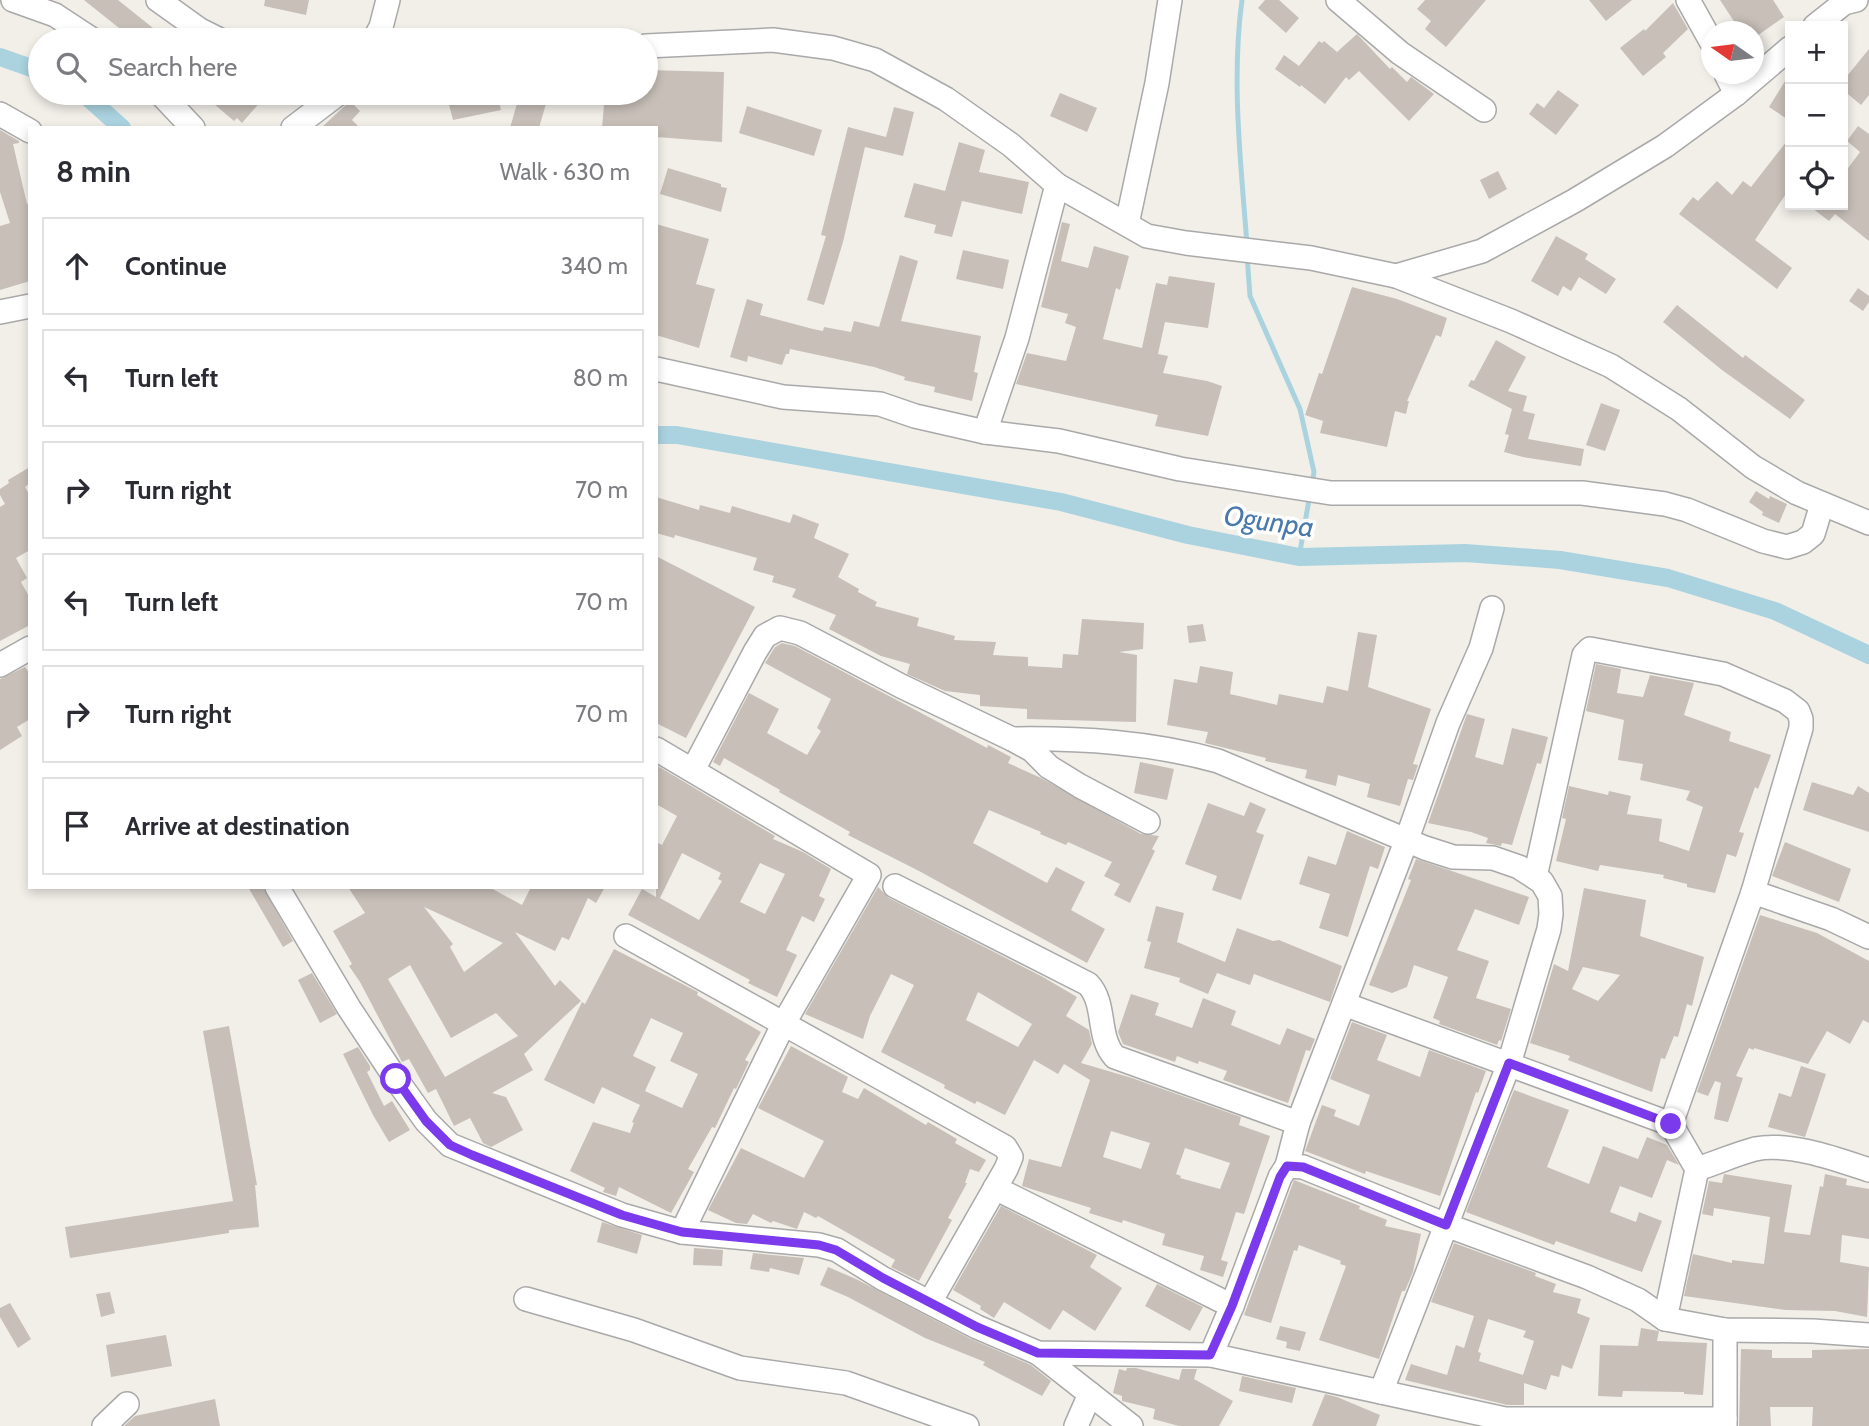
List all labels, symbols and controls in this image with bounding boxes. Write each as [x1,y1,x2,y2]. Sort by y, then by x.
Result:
north arrow [1701,21,1764,84]
map controls [1785,21,1848,210]
button: + [1785,21,1848,84]
search box [28,28,658,105]
icon: search [52,48,90,86]
text: Search here [108,51,237,83]
button: − [1785,84,1848,147]
button: locate [1785,147,1848,210]
text: 8 min [56,153,131,190]
text: Walk · 630 m [500,158,630,186]
icon: ahead [58,247,96,285]
text: Continue [125,250,227,282]
text: 340 m [561,252,628,280]
icon: left [58,359,96,397]
text: Turn left [125,362,218,394]
text: 80 m [573,364,628,392]
icon: right [58,471,96,509]
text: Turn right [125,474,231,506]
text: 70 m [575,476,628,504]
water label: Ogunpa [1222,498,1316,544]
icon: left [58,583,96,621]
text: Turn left [125,586,218,618]
text: 70 m [575,588,628,616]
icon: right [58,695,96,733]
text: Turn right [125,698,231,730]
text: 70 m [575,700,628,728]
icon: arrive [58,807,96,845]
text: Arrive at destination [125,810,350,842]
route start [380,1063,411,1094]
route end [1655,1108,1686,1139]

